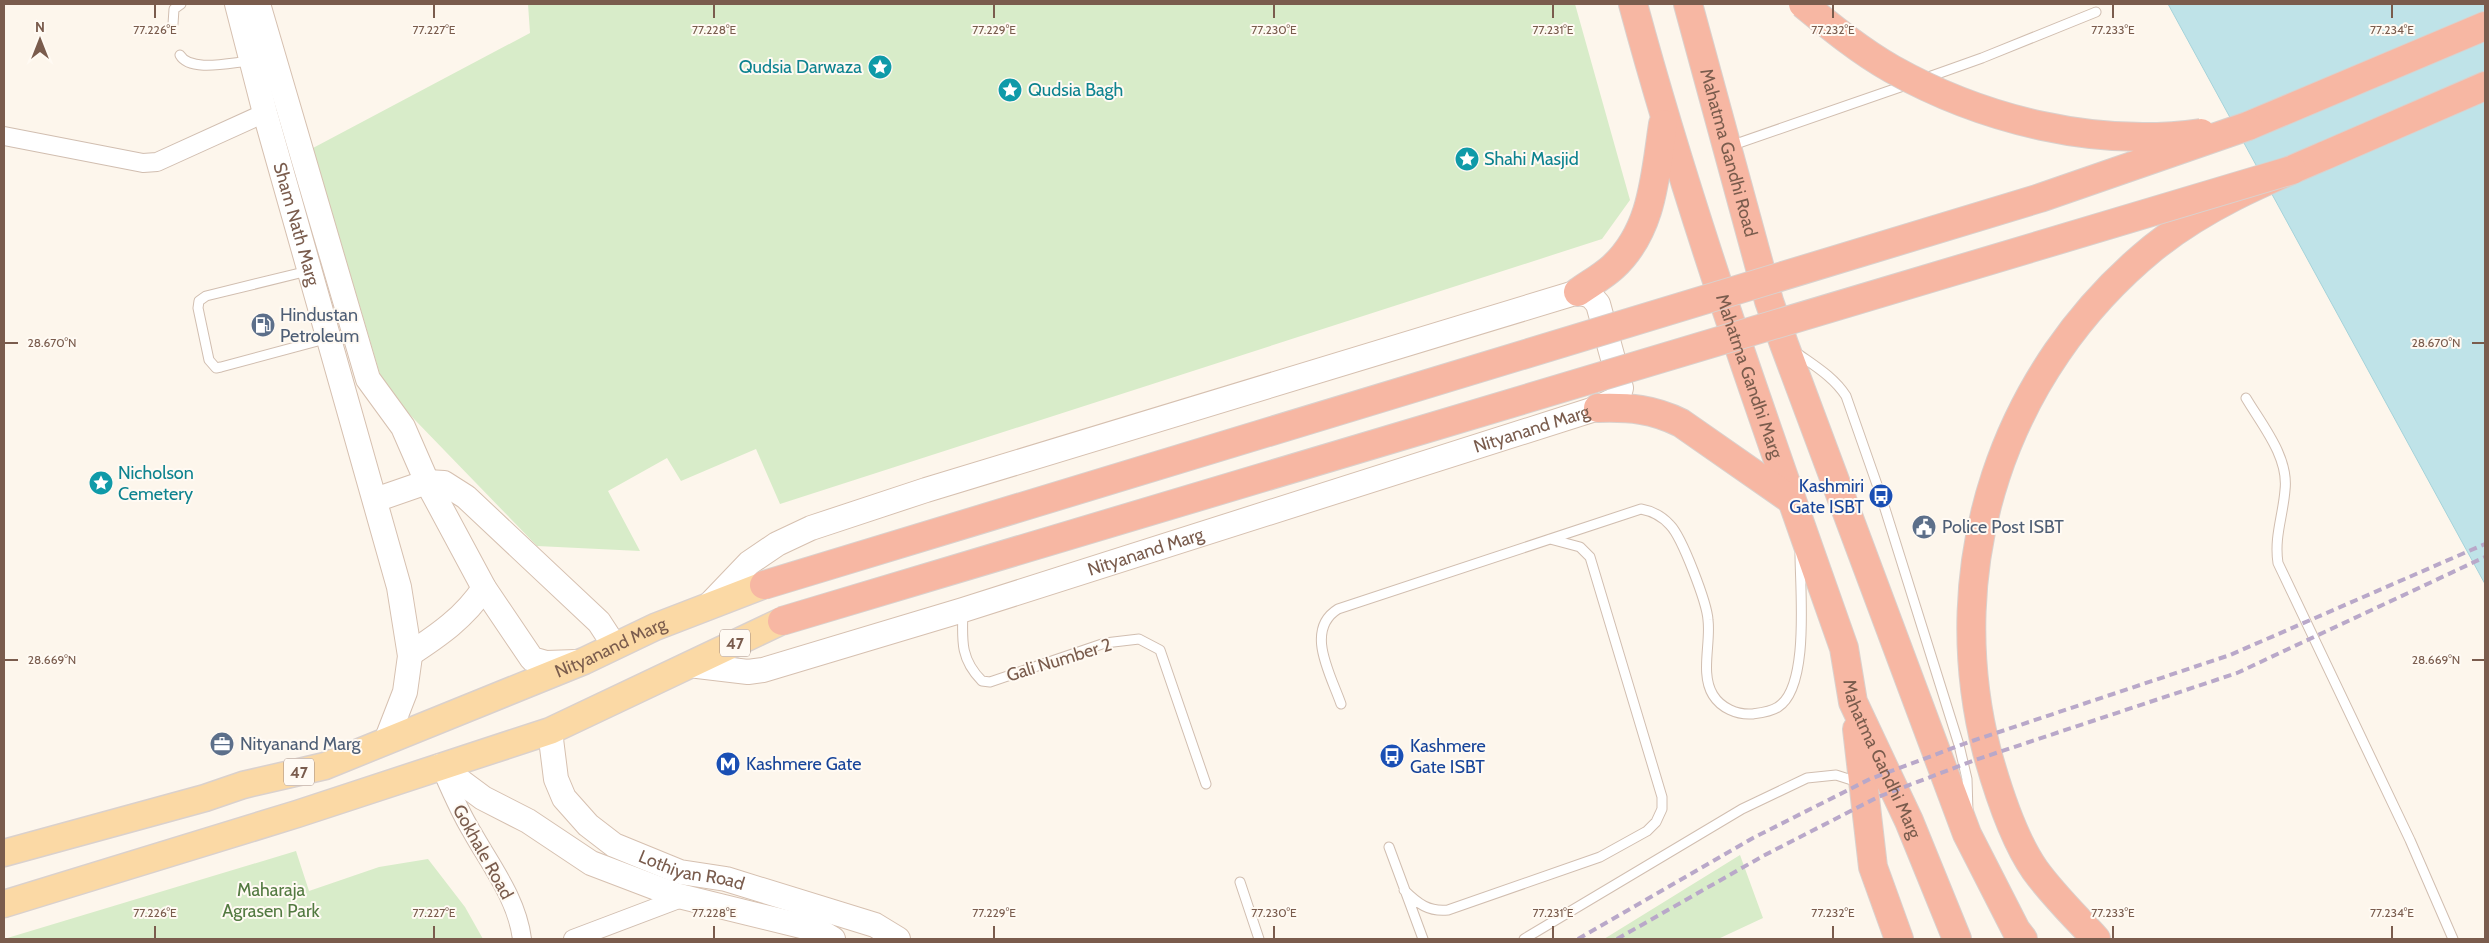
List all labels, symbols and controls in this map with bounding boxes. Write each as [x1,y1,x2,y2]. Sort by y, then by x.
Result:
north arrow [15,15,65,65]
text: N [35,18,45,36]
text: 77.226°E [133,22,177,37]
text: 77.227°E [413,22,456,37]
text: 77.228°E [692,22,736,37]
text: 77.229°E [972,22,1016,37]
text: 77.230°E [1251,22,1297,37]
text: 77.231°E [1533,22,1574,37]
text: 77.232°E [1811,22,1855,37]
text: 77.233°E [2091,22,2135,37]
text: 77.234°E [2370,22,2414,37]
place icon: Qudsia Darwaza [867,54,893,80]
place label: Qudsia Darwaza [739,56,862,78]
street label: Mahatma Gandhi Road [1695,66,1762,239]
place icon: Qudsia Bagh [997,77,1023,103]
place label: Qudsia Bagh [1028,79,1123,101]
place icon: Shahi Masjid [1454,146,1480,172]
place label: Shahi Masjid [1484,148,1579,170]
street label: Sham Nath Marg [269,160,325,289]
street label: Mahatma Gandhi Marg [1711,291,1788,462]
place label: Hindustan Petroleum [280,304,359,347]
fuel station icon: Hindustan Petroleum [250,312,276,338]
text: 28.670°N [27,335,77,350]
text: 28.670°N [2411,335,2461,350]
street label: Nityanand Marg [1471,400,1593,458]
place label: Nicholson Cemetery [118,462,194,505]
place icon: Nicholson Cemetery [88,470,114,496]
place label: Kashmiri Gate ISBT [1789,475,1864,518]
bus stop icon: Kashmiri Gate ISBT [1868,483,1894,509]
public building icon: Police Post ISBT [1911,514,1937,540]
place label: Police Post ISBT [1942,516,2064,538]
street label: Nityanand Marg [1085,523,1207,581]
street label: Nityanand Marg [552,612,671,683]
road number: 47 [720,630,750,656]
street label: Gali Number 2 [1004,634,1114,686]
text: 28.669°N [28,652,76,667]
text: 28.669°N [2412,652,2460,667]
street label: Mahatma Gandhi Marg [1838,678,1926,843]
office icon: Nityanand Marg [209,731,235,757]
place label: Nityanand Marg [240,733,362,755]
place label: Kashmere Gate ISBT [1410,735,1486,778]
bus stop icon: Kashmere Gate ISBT [1379,743,1405,769]
metro station icon: Kashmere Gate [715,751,741,777]
place label: Kashmere Gate [746,753,862,775]
road number: 47 [284,759,314,786]
street label: Gokhale Road [448,801,518,903]
street label: Lothiyan Road [635,845,747,895]
park label: Maharaja Agrasen Park [222,879,321,922]
text: 77.226°E [133,905,177,920]
text: 77.227°E [413,905,456,920]
text: 77.228°E [692,905,736,920]
text: 77.229°E [972,905,1016,920]
text: 77.230°E [1251,905,1297,920]
text: 77.231°E [1533,905,1574,920]
text: 77.232°E [1811,905,1855,920]
text: 77.233°E [2091,905,2135,920]
text: 77.234°E [2370,905,2414,920]

